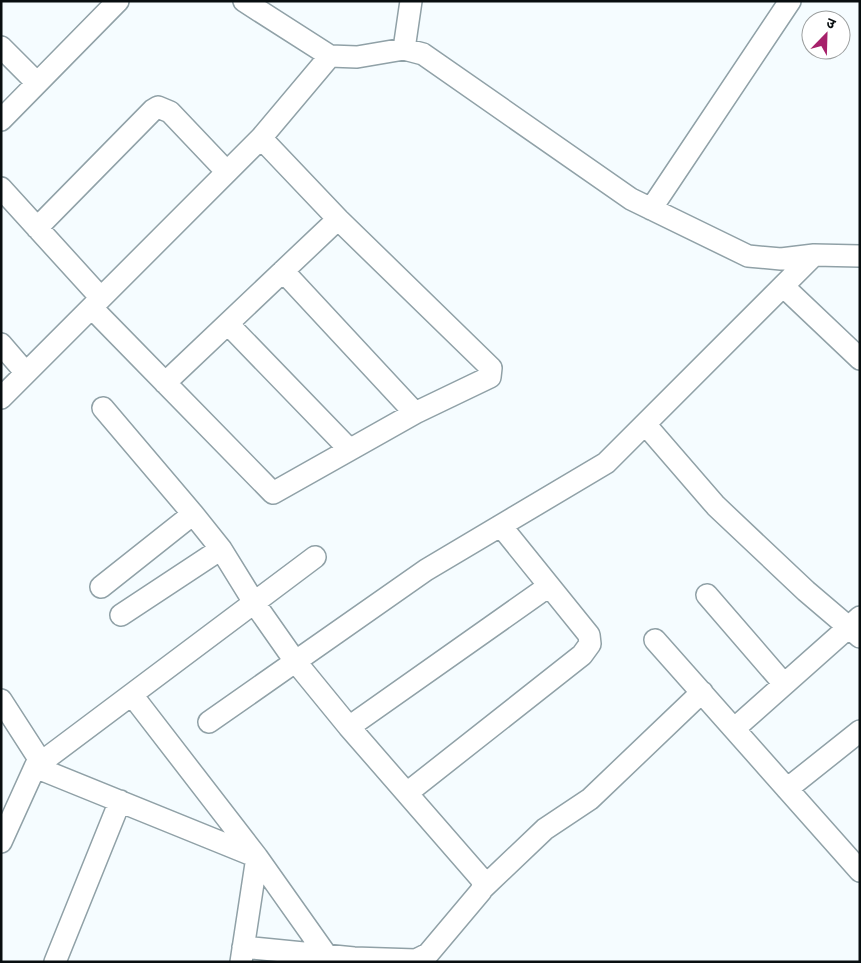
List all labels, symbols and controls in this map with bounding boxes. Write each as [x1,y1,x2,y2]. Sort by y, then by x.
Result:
north arrow [801,10,851,60]
text: उ [824,13,839,33]

